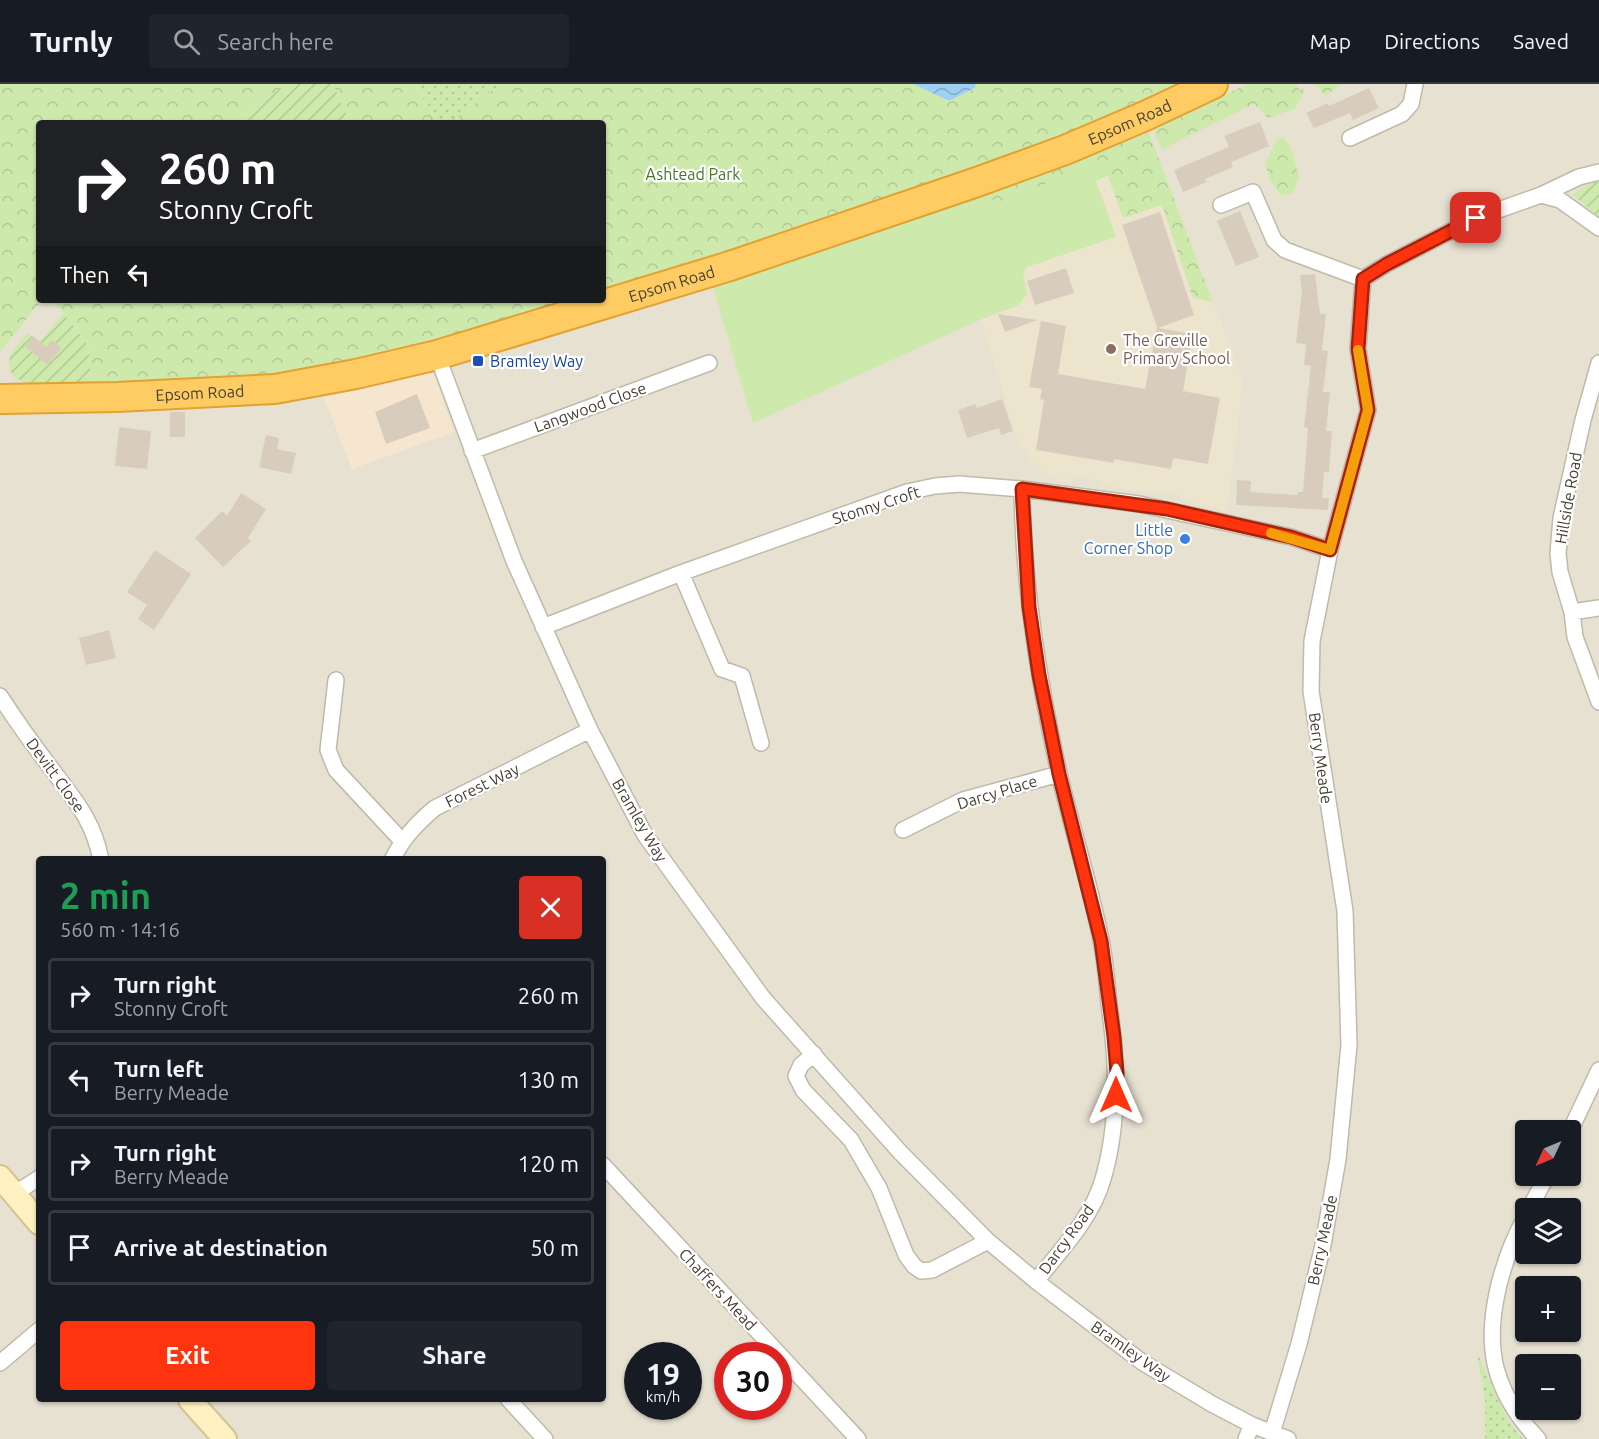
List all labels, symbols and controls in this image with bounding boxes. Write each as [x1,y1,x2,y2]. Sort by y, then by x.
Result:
search box [149,14,569,68]
icon: search [170,25,203,58]
text: Turnly [30,26,113,57]
text: Search here [218,29,334,54]
text: Map [1310,29,1351,53]
text: Directions [1384,29,1480,53]
text: Saved [1513,29,1569,53]
street label: Epsom Road [1085,96,1174,148]
icon: right [60,144,138,222]
text: 260 m [159,145,276,192]
park label: Ashtead Park [646,165,740,183]
pin [1450,192,1501,243]
text: Stonny Croft [159,194,313,224]
icon: arrive [1459,201,1492,234]
icon: left [122,258,155,291]
text: Then [60,262,110,287]
street label: Epsom Road [626,262,717,305]
place label: The Greville Primary School [1123,331,1230,367]
marker: The Greville Primary School [1104,342,1118,356]
place label: Bramley Way [490,352,583,370]
marker: Bramley Way [471,354,485,368]
street label: Langwood Close [531,378,649,436]
street label: Epsom Road [155,382,245,404]
street label: Hillside Road [1551,451,1585,545]
street label: Stonny Croft [830,482,923,528]
place label: Little Corner Shop [1084,521,1173,557]
marker: Little Corner Shop [1178,532,1192,546]
street label: Berry Meade [1306,711,1336,805]
street label: Devitt Close [23,734,89,816]
street label: Forest Way [442,759,522,811]
street label: Darcy Place [955,771,1039,813]
street label: Bramley Way [609,775,671,865]
text: 2 min [60,875,151,916]
button: close [519,876,582,939]
text: 560 m · 14:16 [60,918,180,941]
text: Turn right [114,972,216,997]
icon: right [63,979,96,1012]
text: 260 m [518,983,579,1008]
text: Stonny Croft [114,997,228,1020]
text: Turn left [114,1056,204,1081]
icon: left [63,1063,96,1096]
position arrow [1084,1063,1148,1127]
text: 130 m [518,1067,579,1092]
text: Berry Meade [114,1081,229,1104]
north arrow [1515,1120,1581,1186]
map controls [1515,1120,1581,1420]
text: Turn right [114,1140,216,1165]
icon: right [63,1147,96,1180]
text: 120 m [518,1151,579,1176]
text: Berry Meade [114,1165,229,1188]
street label: Berry Meade [1304,1193,1340,1287]
button: layers [1515,1198,1581,1264]
street label: Darcy Road [1035,1201,1097,1277]
icon: arrive [63,1231,96,1264]
text: Arrive at destination [114,1235,328,1260]
text: 50 m [530,1235,579,1260]
street label: Chaffers Mead [676,1244,760,1334]
button: + [1515,1276,1581,1342]
street label: Bramley Way [1088,1317,1175,1385]
button: Exit [60,1321,315,1390]
button: Share [327,1321,582,1390]
speed limit sign: 30 [714,1342,792,1420]
button: − [1515,1354,1581,1420]
text: 19 [646,1357,680,1391]
text: km/h [646,1388,680,1405]

